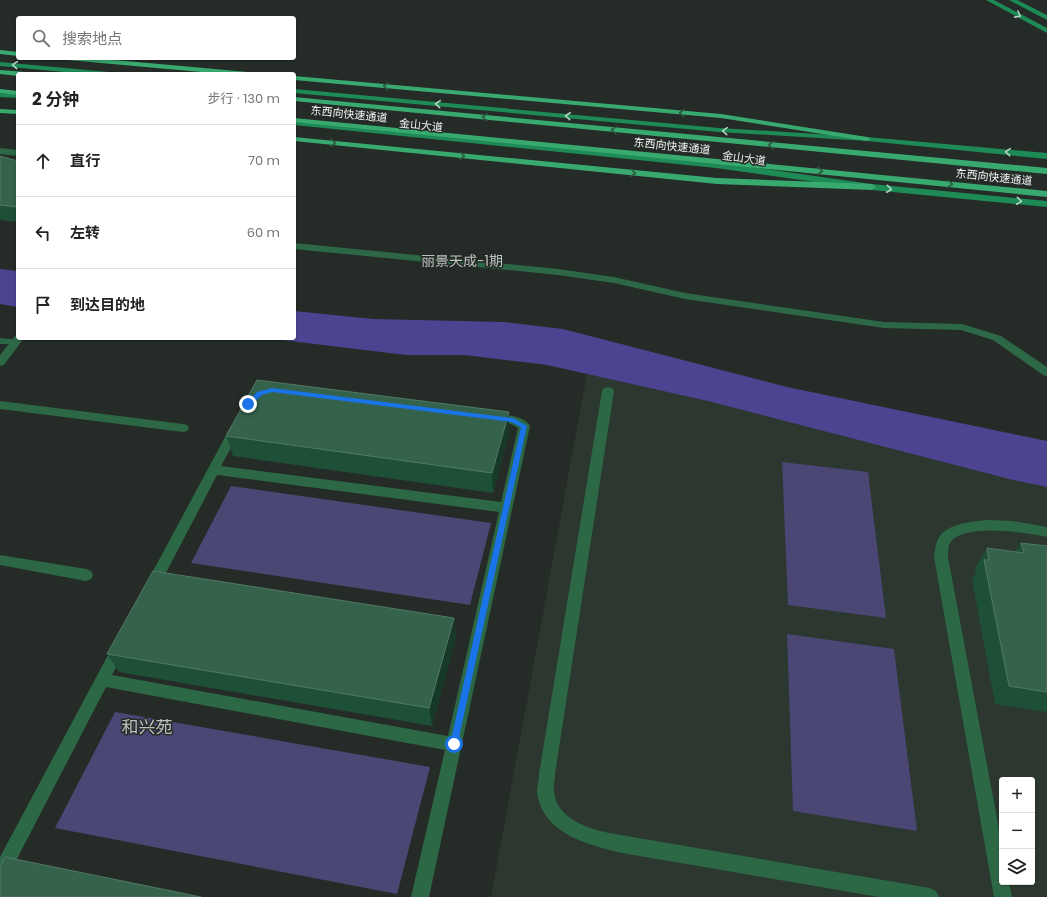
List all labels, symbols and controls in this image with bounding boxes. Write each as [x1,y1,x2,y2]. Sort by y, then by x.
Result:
one-way arrow [1014,11,1021,18]
search box [16,16,296,60]
icon: search [30,27,52,49]
text: 搜索地点 [62,28,122,49]
one-way arrow [12,61,18,70]
one-way arrow [383,82,389,91]
text: 2 分钟 [32,87,79,111]
text: 步行 · 130 m [207,89,280,108]
one-way arrow [435,100,441,109]
street label: 东西向快速通道 [310,102,388,126]
one-way arrow [679,108,685,117]
one-way arrow [565,112,571,121]
one-way arrow [481,113,488,122]
street label: 金山大道 [398,115,444,135]
one-way arrow [611,125,617,134]
one-way arrow [722,126,728,135]
street label: 东西向快速通道 [633,134,711,158]
one-way arrow [330,139,336,148]
one-way arrow [768,140,774,149]
street label: 金山大道 [721,147,767,169]
one-way arrow [1005,148,1011,157]
icon: ahead [32,150,54,172]
text: 直行 [70,150,100,171]
text: 70 m [248,151,280,170]
one-way arrow [459,151,465,160]
street label: 东西向快速通道 [955,165,1033,189]
one-way arrow [817,167,824,176]
one-way arrow [630,168,636,177]
one-way arrow [947,179,953,188]
one-way arrow [886,184,892,193]
one-way arrow [1016,197,1022,206]
icon: left [32,222,54,244]
text: 左转 [70,222,100,243]
text: 60 m [247,223,280,242]
district label: 丽景天成-1期 [421,251,503,271]
icon: arrive [32,294,54,316]
text: 到达目的地 [70,294,145,315]
route end [239,395,257,413]
district label: 和兴苑 [122,715,173,739]
route start [445,735,463,753]
map controls [999,777,1035,885]
button: + [999,777,1035,813]
button: − [999,813,1035,849]
button: layers [999,849,1035,885]

